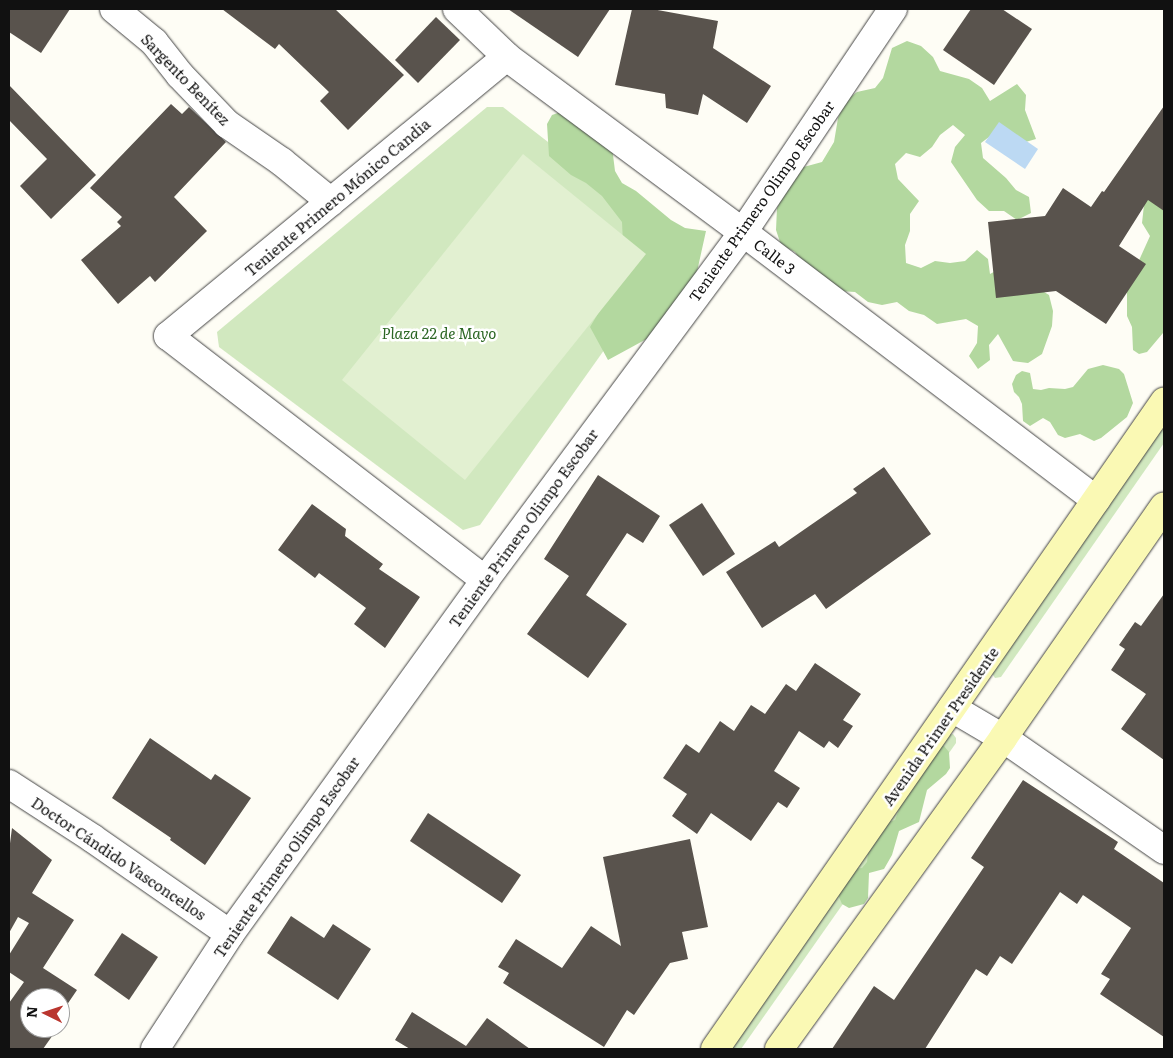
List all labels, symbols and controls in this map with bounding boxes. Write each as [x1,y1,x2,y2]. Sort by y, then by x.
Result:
street label: Sargento Benítez [138,30,234,128]
street label: Teniente Primero Olimpo Escobar [684,97,838,305]
street label: Teniente Primero Mónico Candia [241,114,433,280]
street label: Calle 3 [751,235,799,277]
park label: Plaza 22 de Mayo [382,324,496,342]
street label: Teniente Primero Olimpo Escobar [445,425,601,631]
street label: Avenida Primer Presidente [878,643,1002,809]
street label: Teniente Primero Olimpo Escobar [209,753,363,961]
street label: Doctor Cándido Vasconcellos [28,793,210,923]
north arrow [20,988,70,1038]
text: N [21,1005,41,1019]

